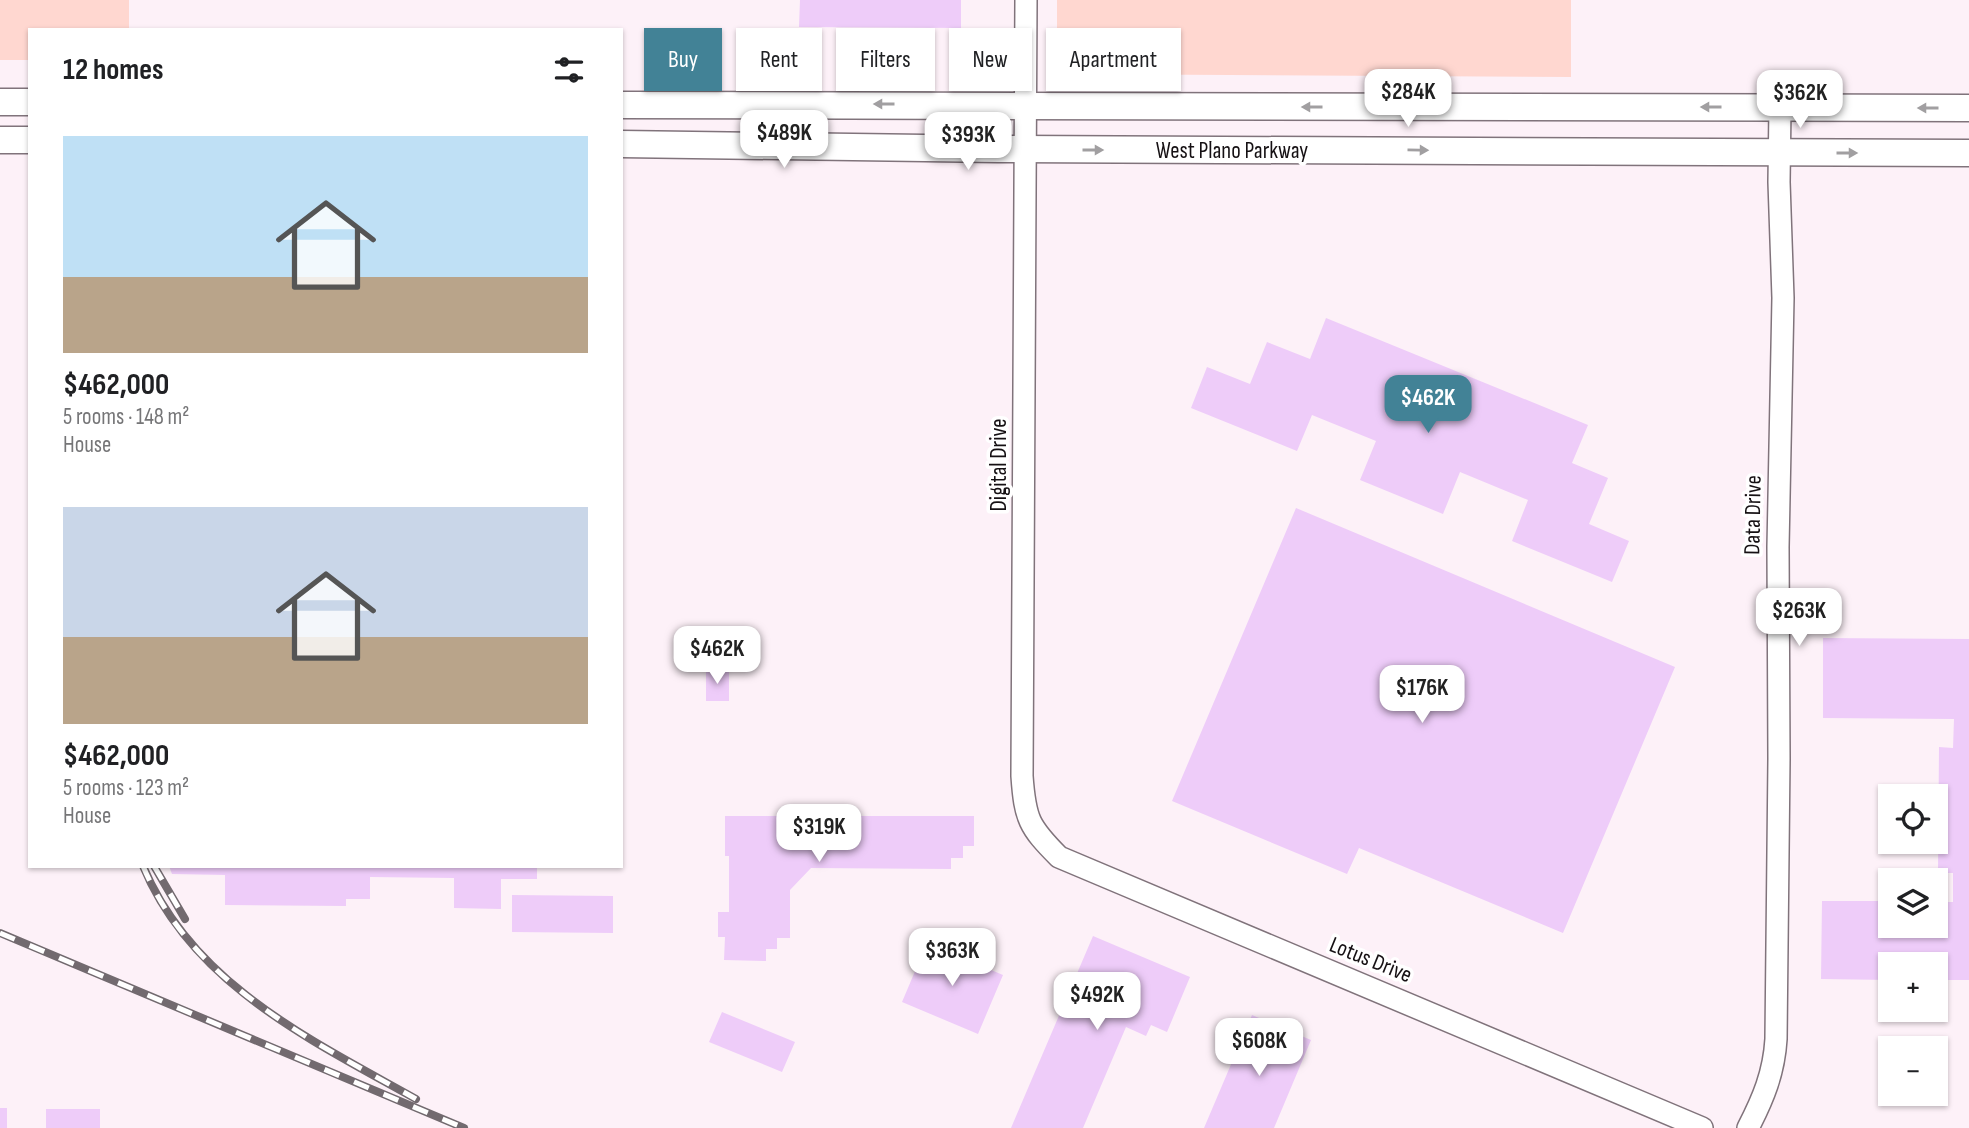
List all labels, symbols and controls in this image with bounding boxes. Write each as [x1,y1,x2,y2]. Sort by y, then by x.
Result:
chip: Buy [644,28,722,91]
chip: Rent [736,28,822,91]
chip: Filters [836,28,935,91]
chip: New [949,28,1032,91]
chip: Apartment [1046,28,1181,91]
icon: filters [550,51,588,89]
text: 12 homes [63,52,164,88]
pin: $284K [1359,69,1457,129]
pin: $362K [1751,71,1849,130]
text: $284K [1380,78,1436,106]
text: $362K [1773,79,1827,107]
one-way arrow [873,98,895,110]
one-way arrow [1301,101,1323,113]
one-way arrow [1700,101,1722,113]
one-way arrow [1916,102,1938,114]
pin: $489K [735,110,833,170]
pin: $393K [919,113,1017,172]
text: $489K [756,119,812,147]
text: $393K [941,121,995,149]
street label: West Plano Parkway [1156,137,1308,165]
one-way arrow [1082,144,1104,156]
one-way arrow [1408,145,1430,156]
one-way arrow [1837,147,1859,159]
icon: home [263,182,389,308]
text: $462,000 [63,367,169,403]
pin: $462K [1379,376,1477,435]
text: $462K [1401,384,1455,412]
text: 5 rooms · 148 m² [63,403,190,431]
street label: Digital Drive [985,419,1013,511]
text: House [63,431,111,459]
street label: Data Drive [1738,475,1768,555]
icon: home [263,553,389,679]
pin: $263K [1750,588,1848,648]
text: $263K [1772,597,1826,625]
pin: $462K [668,626,766,686]
text: $462K [690,635,744,663]
pin: $176K [1373,666,1471,725]
text: $176K [1396,674,1448,702]
text: $462,000 [63,738,169,774]
text: 5 rooms · 123 m² [63,774,189,802]
map controls [1878,784,1948,1106]
button: locate [1878,784,1948,854]
text: House [63,802,111,830]
pin: $319K [770,804,868,864]
text: $319K [792,813,846,841]
button: layers [1878,868,1948,938]
pin: $363K [903,928,1001,988]
street label: Lotus Drive [1325,931,1416,989]
text: $363K [925,937,979,965]
button: + [1878,952,1948,1022]
pin: $492K [1048,972,1146,1032]
text: $492K [1070,981,1124,1009]
pin: $608K [1210,1018,1308,1078]
text: $608K [1231,1027,1287,1055]
button: − [1878,1036,1948,1106]

